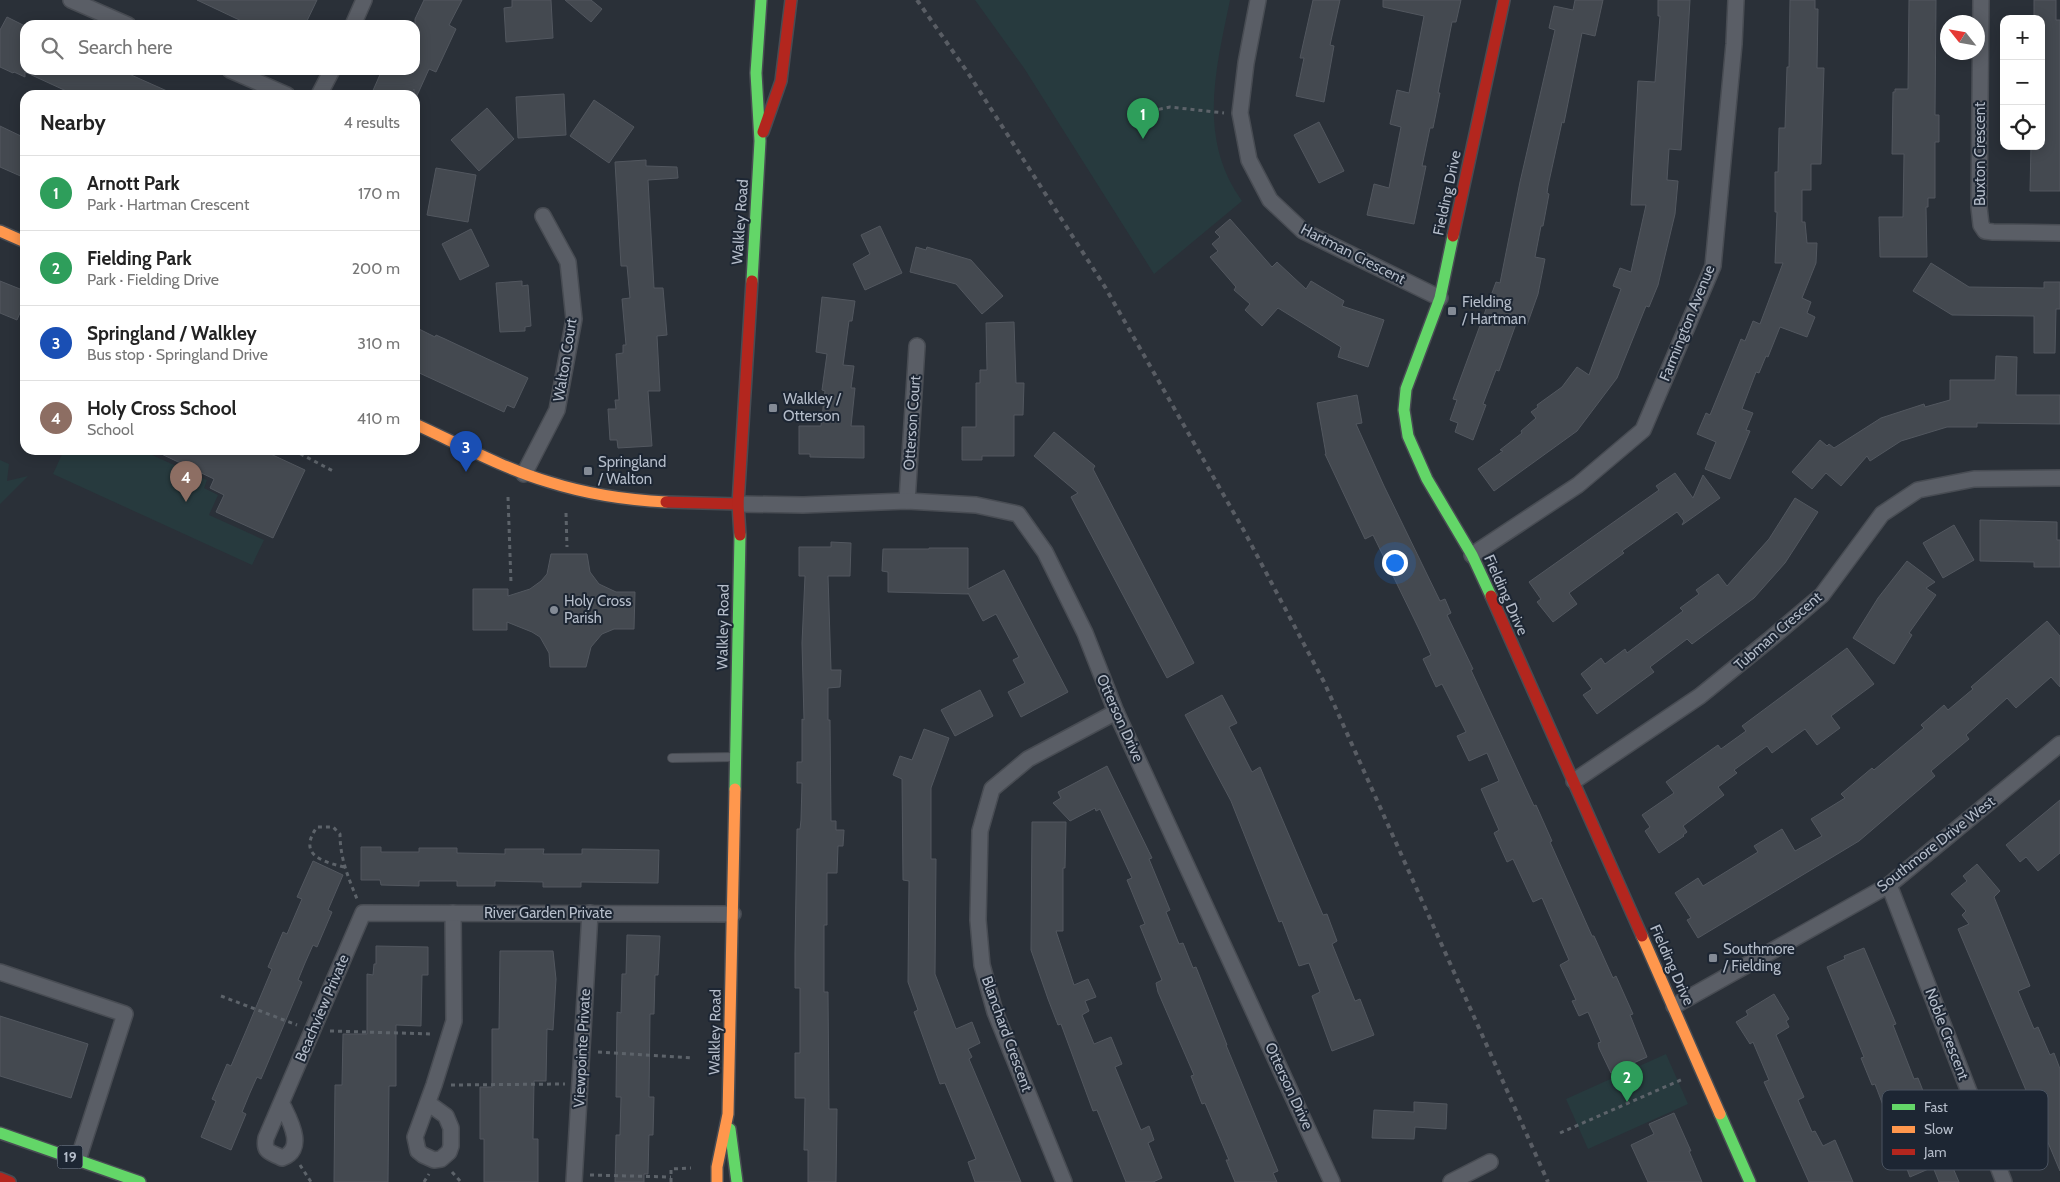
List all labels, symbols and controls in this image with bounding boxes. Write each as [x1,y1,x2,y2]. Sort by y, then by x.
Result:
north arrow [1940,15,1985,60]
map controls [2000,15,2045,150]
button: + [2000,15,2045,60]
search box [20,20,420,75]
icon: search [38,34,66,62]
text: Search here [78,36,172,59]
button: − [2000,60,2045,105]
pin: 1 [1127,98,1159,139]
street label: Buxton Crescent [1971,102,1989,206]
button: locate [2000,105,2045,150]
text: Nearby [40,110,106,135]
text: 4 results [343,113,400,132]
street label: Fielding Drive [1429,149,1465,237]
text: Arnott Park [87,172,180,195]
street label: Walkley Road [728,179,752,265]
text: 1 [53,184,59,203]
text: 170 m [358,184,400,203]
text: Park · Hartman Crescent [87,195,249,214]
street label: Hartman Crescent [1298,220,1408,288]
text: Fielding Park [87,247,192,270]
text: 2 [52,259,60,278]
text: 200 m [352,259,400,278]
street label: Farmington Avenue [1655,262,1719,384]
text: Park · Fielding Drive [87,270,219,289]
place label: Fielding / Hartman [1461,293,1526,328]
marker: Fielding / Hartman [1446,305,1458,317]
street label: Walton Court [550,317,580,403]
text: Springland / Walkley [87,322,257,345]
text: 3 [52,334,60,353]
text: 310 m [357,334,400,353]
text: Bus stop · Springland Drive [87,345,268,364]
street label: Otterson Court [900,375,924,471]
place label: Walkley / Otterson [783,390,842,425]
text: Holy Cross School [87,397,236,420]
marker: Walkley / Otterson [767,402,779,414]
text: 4 [51,409,61,428]
text: 410 m [357,409,400,428]
text: School [87,420,134,439]
pin: 3 [450,431,482,472]
place label: Springland / Walton [597,453,666,488]
pin: 4 [170,461,202,502]
marker: Springland / Walton [582,465,594,477]
your location [1382,550,1408,576]
street label: Fielding Drive [1480,552,1532,638]
street label: Walkley Road [713,584,733,670]
street label: Tubman Crescent [1730,588,1826,674]
place label: Holy Cross Parish [564,592,631,627]
marker: Holy Cross Parish [548,604,560,616]
street label: Otterson Drive [1093,671,1147,765]
street label: Southmore Drive West [1873,792,1999,896]
street label: River Garden Private [484,904,612,922]
street label: Fielding Drive [1646,922,1698,1008]
place label: Southmore / Fielding [1722,940,1795,975]
street label: Beachview Private [291,952,353,1064]
marker: Southmore / Fielding [1707,952,1719,964]
street label: Blanchard Crescent [978,974,1036,1094]
street label: Noble Crescent [1921,986,1973,1082]
street label: Viewpointe Private [570,988,594,1108]
street label: Walkley Road [705,989,725,1075]
street label: Otterson Drive [1261,1040,1317,1133]
pin: 2 [1611,1061,1643,1102]
legend [1882,1090,2048,1170]
text: Fast [1924,1098,1948,1116]
text: Slow [1924,1120,1953,1138]
text: Jam [1923,1143,1946,1161]
road number: 19 [58,1146,82,1168]

